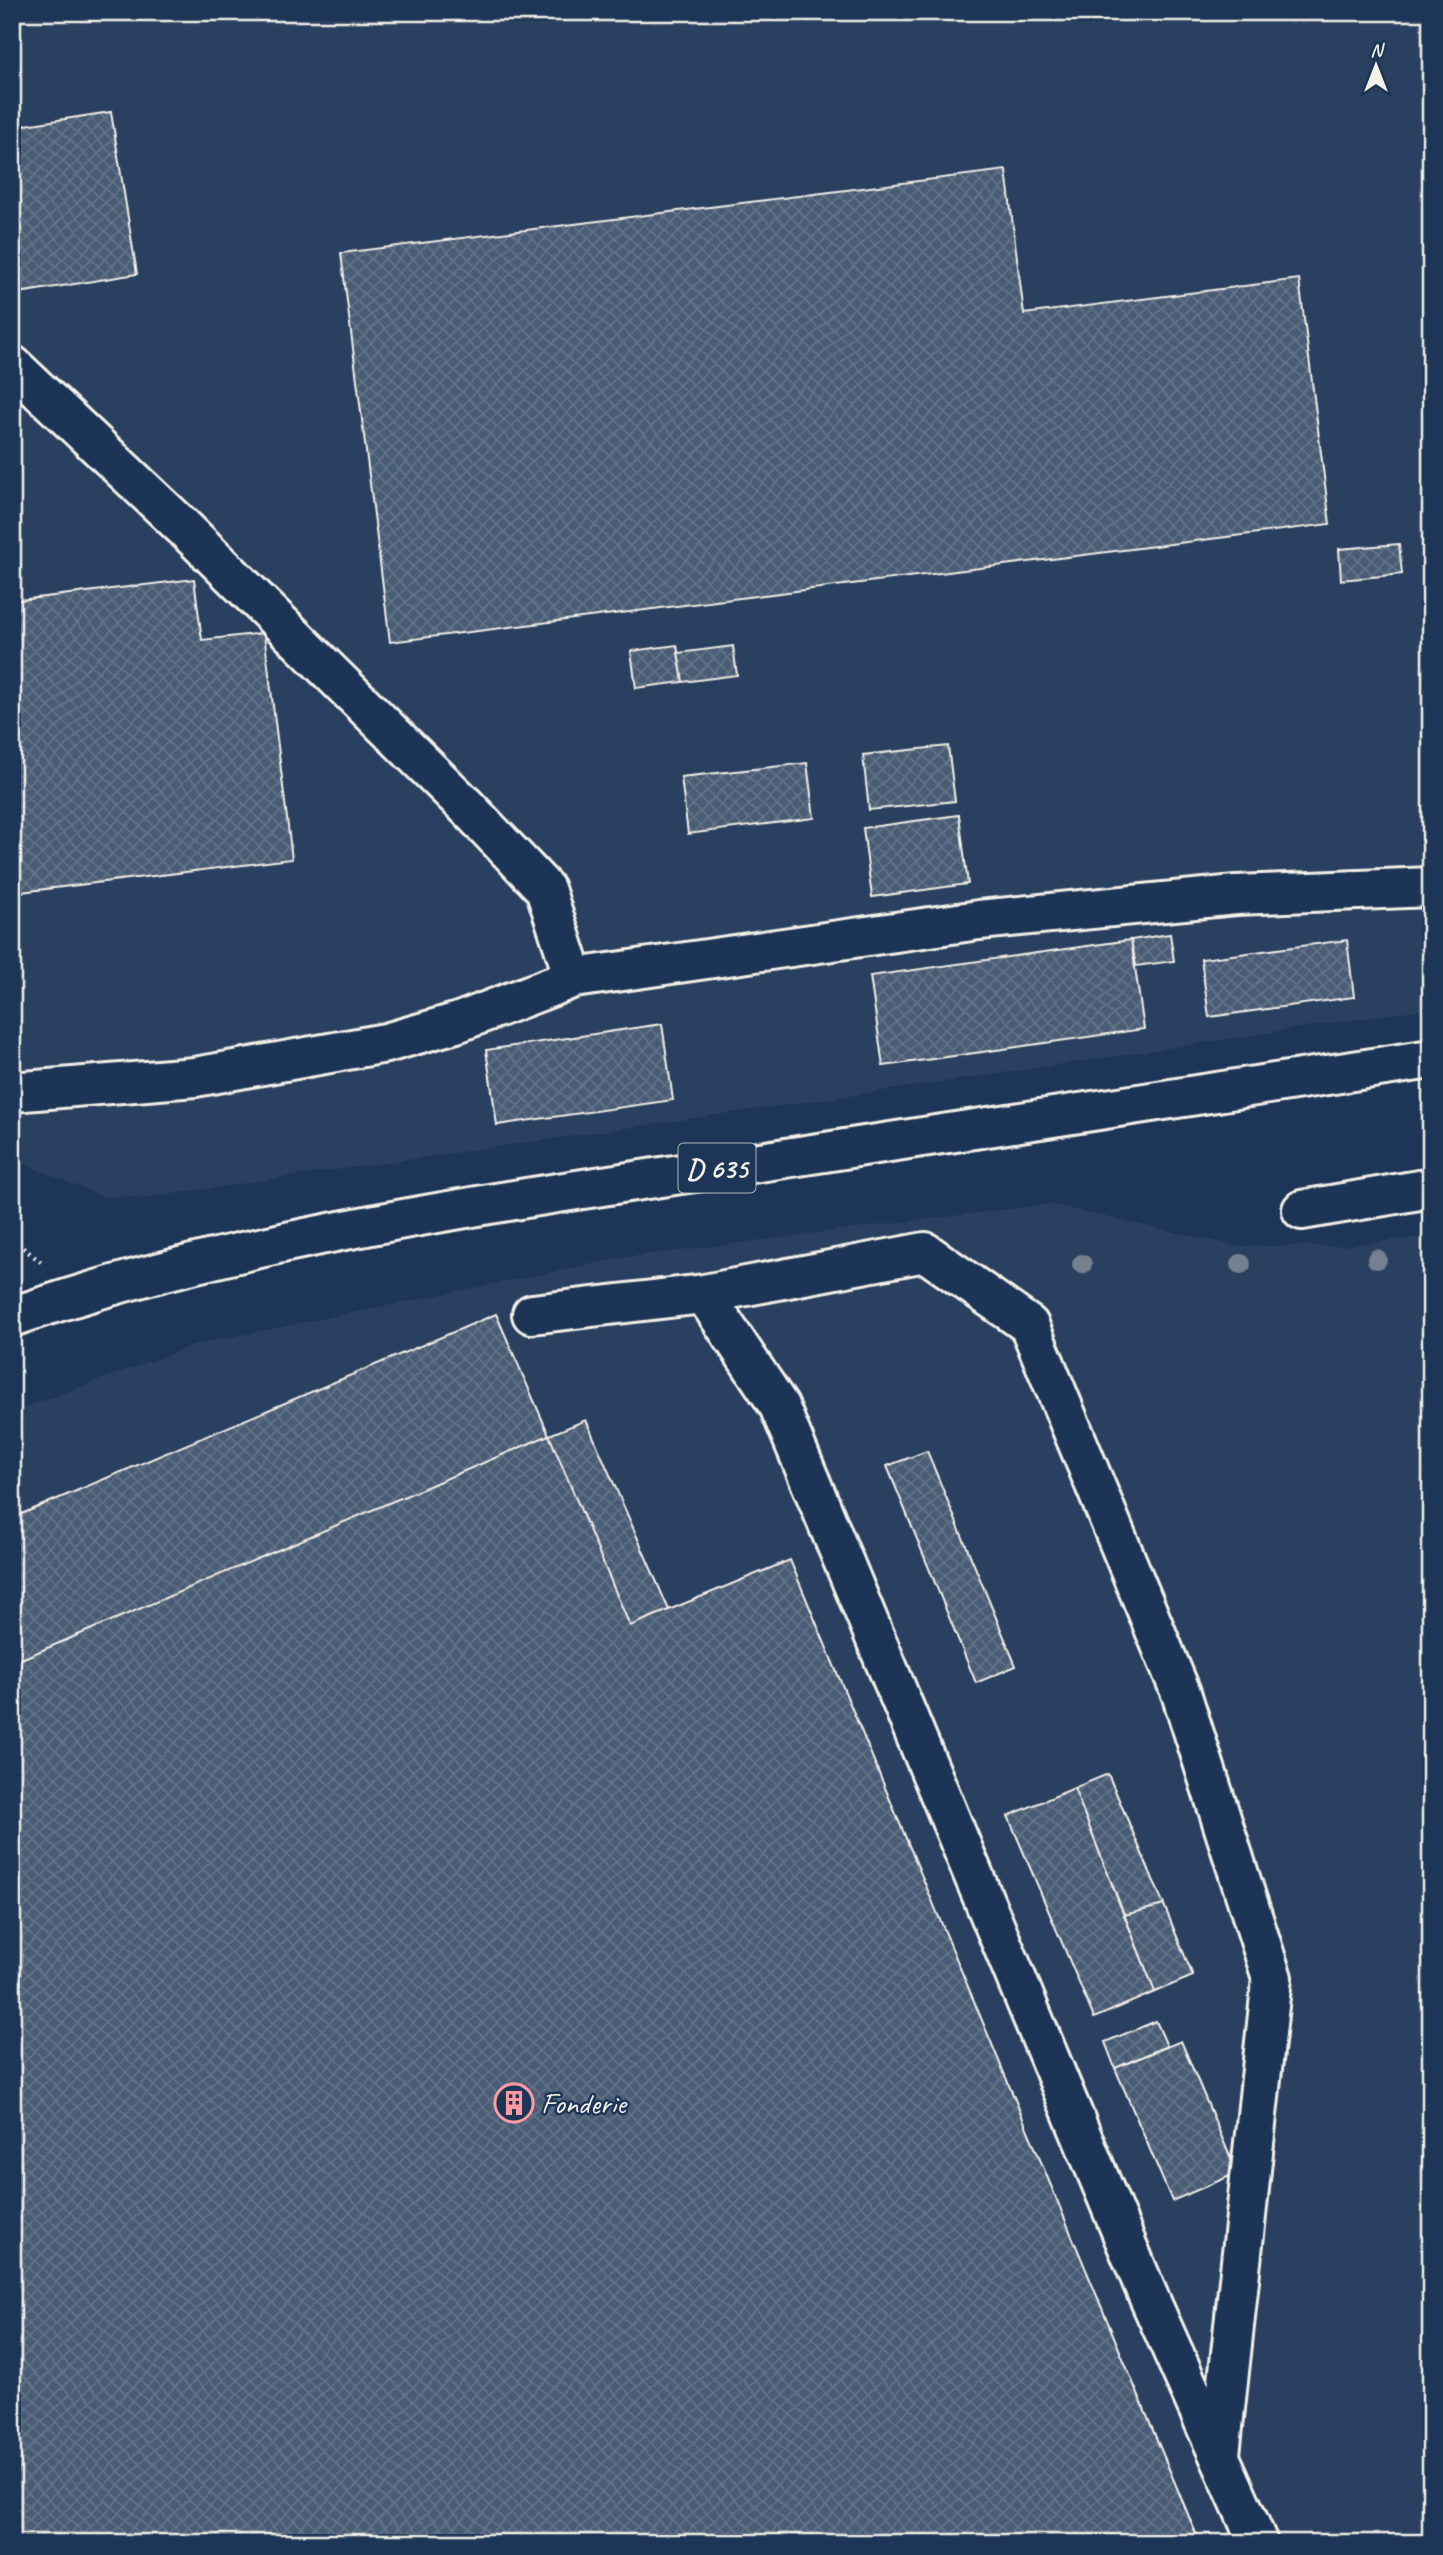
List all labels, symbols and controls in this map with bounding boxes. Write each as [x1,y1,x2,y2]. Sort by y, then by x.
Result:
north arrow [1342,32,1412,102]
text: N [1370,38,1385,62]
road number: D 635 [678,1144,756,1192]
building icon: Fonderie [493,2082,535,2124]
place label: Fonderie [541,2084,628,2122]

